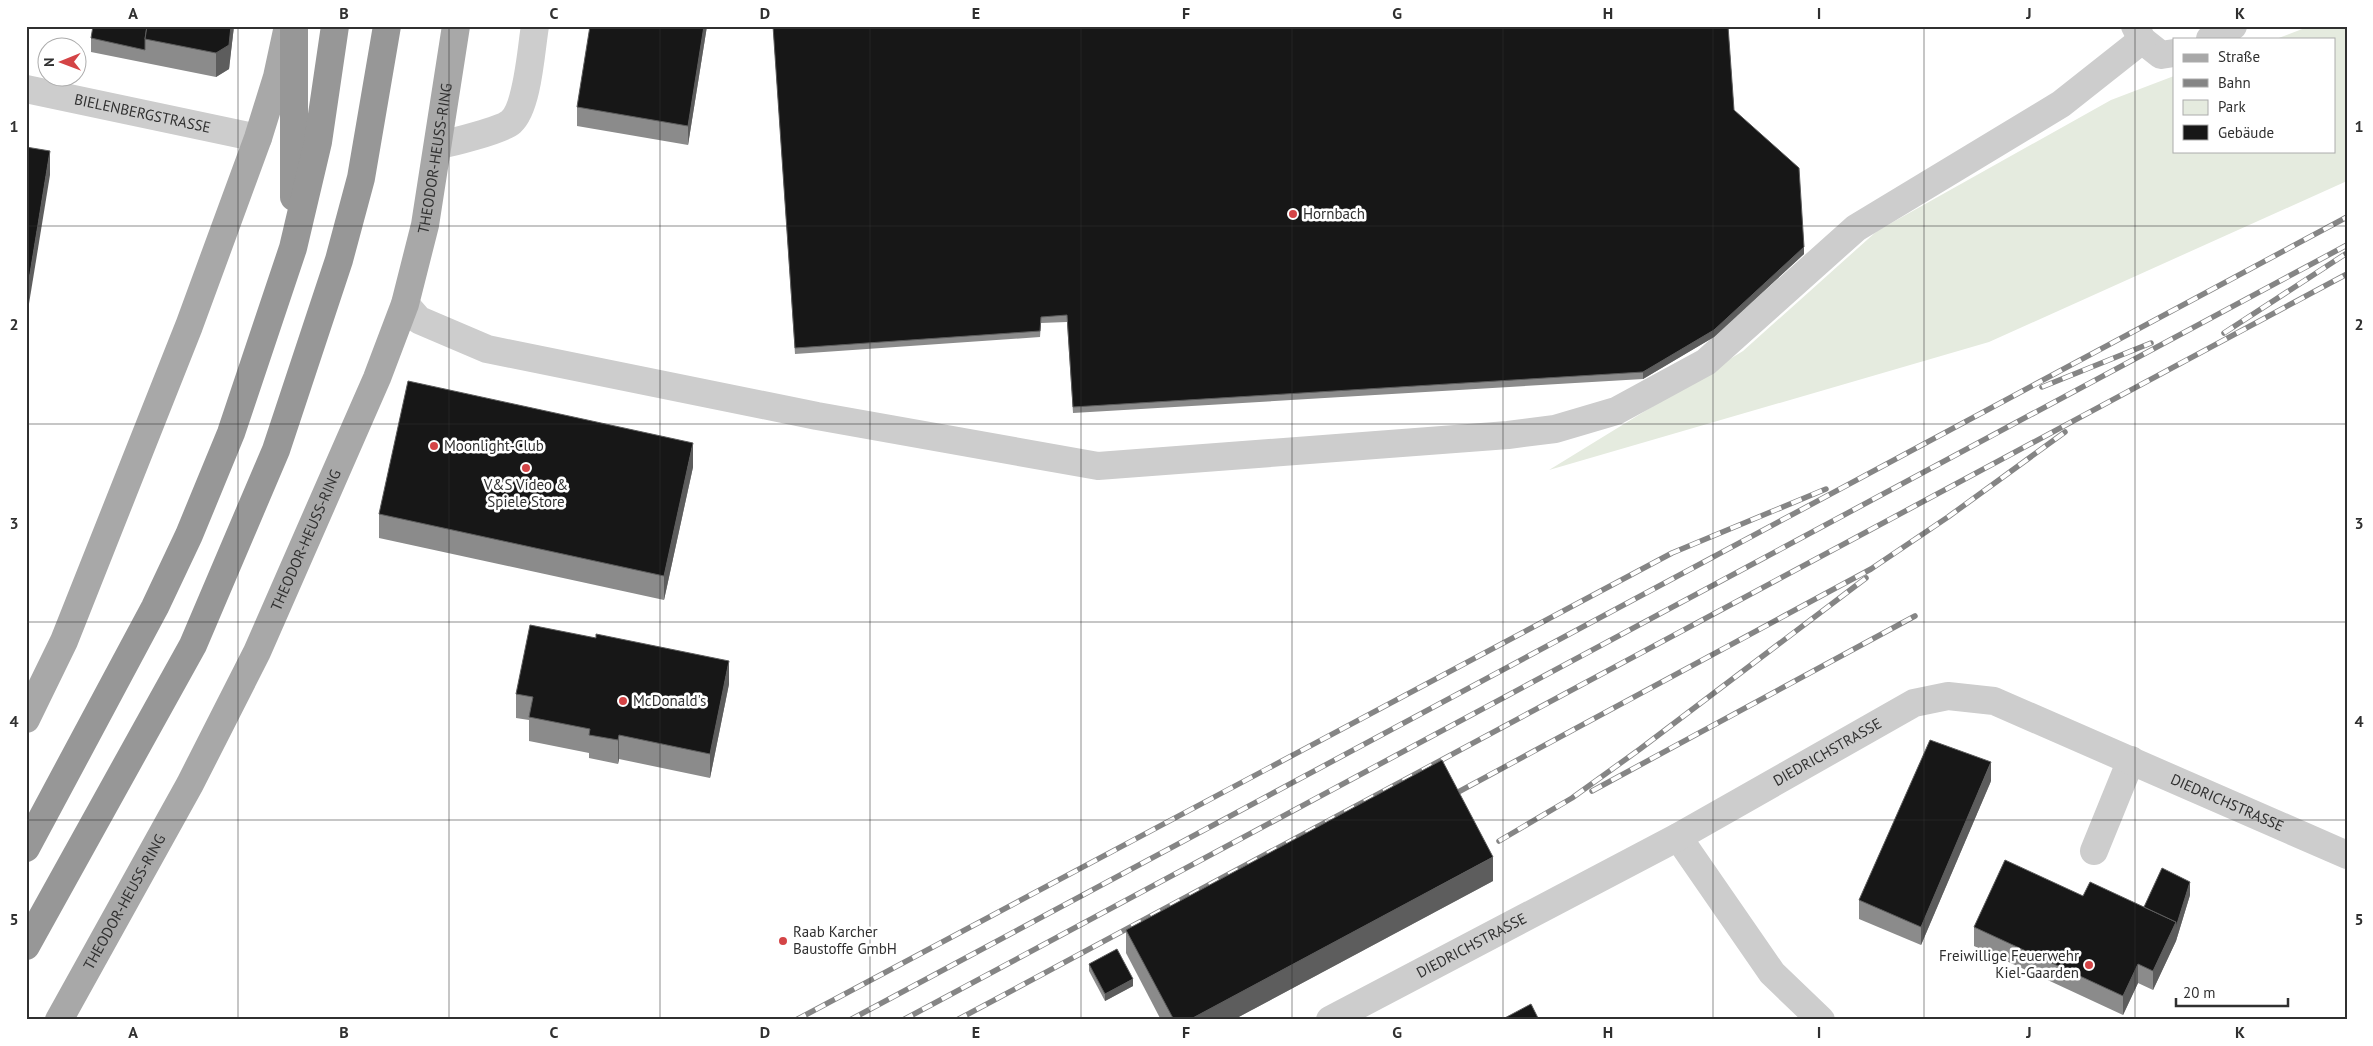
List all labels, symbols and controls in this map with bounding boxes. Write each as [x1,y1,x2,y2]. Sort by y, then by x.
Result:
text: A [128,3,138,23]
text: B [339,3,349,23]
text: C [550,3,559,23]
text: D [760,3,770,23]
text: E [972,3,980,23]
text: F [1182,3,1190,23]
text: G [1392,3,1402,23]
text: H [1603,3,1613,23]
text: I [1817,3,1821,23]
text: J [2025,3,2032,23]
text: K [2235,3,2245,23]
north arrow [38,38,88,88]
legend [2173,38,2336,152]
text: Straße [2218,47,2260,66]
text: N [40,57,58,67]
text: Bahn [2218,73,2251,92]
street label: THEODOR-HEUSS-RING [413,82,456,236]
street label: BIELENBERGSTRASSE [73,89,212,137]
text: Park [2218,97,2246,116]
text: 1 [9,116,19,136]
text: 1 [2354,116,2364,136]
text: Gebäude [2218,123,2274,142]
place label: Hornbach [1303,204,1365,223]
marker: Hornbach [1287,208,1299,220]
text: 2 [9,314,19,334]
text: 2 [2354,314,2364,334]
place label: Moonlight-Club [444,436,544,455]
marker: Moonlight-Club [428,440,440,452]
marker: V&S Video & Spiele Store [520,462,532,474]
street label: THEODOR-HEUSS-RING [266,466,345,614]
place label: V&S Video & Spiele Store [483,475,568,511]
text: 3 [9,513,19,533]
text: 3 [2354,513,2364,533]
place label: McDonald's [633,691,706,710]
marker: McDonald's [617,695,629,707]
text: 4 [9,711,19,731]
text: 4 [2354,711,2364,731]
street label: DIEDRICHSTRASSE [1770,713,1885,790]
street label: DIEDRICHSTRASSE [2168,769,2287,835]
street label: THEODOR-HEUSS-RING [79,830,169,973]
street label: DIEDRICHSTRASSE [1413,908,1530,982]
text: 5 [9,909,19,929]
text: 5 [2354,909,2364,929]
place label: Raab Karcher Baustoffe GmbH [793,922,897,958]
marker: Raab Karcher Baustoffe GmbH [777,935,789,947]
place label: Freiwillige Feuerwehr Kiel-Gaarden [1939,946,2079,982]
marker: Freiwillige Feuerwehr Kiel-Gaarden [2083,959,2095,971]
scale bar [2176,976,2288,1008]
text: 20 m [2183,983,2216,1002]
text: A [128,1022,138,1042]
text: B [339,1022,349,1042]
text: C [550,1022,559,1042]
text: D [760,1022,770,1042]
text: E [972,1022,980,1042]
text: F [1182,1022,1190,1042]
text: G [1392,1022,1402,1042]
text: H [1603,1022,1613,1042]
text: I [1817,1022,1821,1042]
text: J [2025,1022,2032,1042]
text: K [2235,1022,2245,1042]

